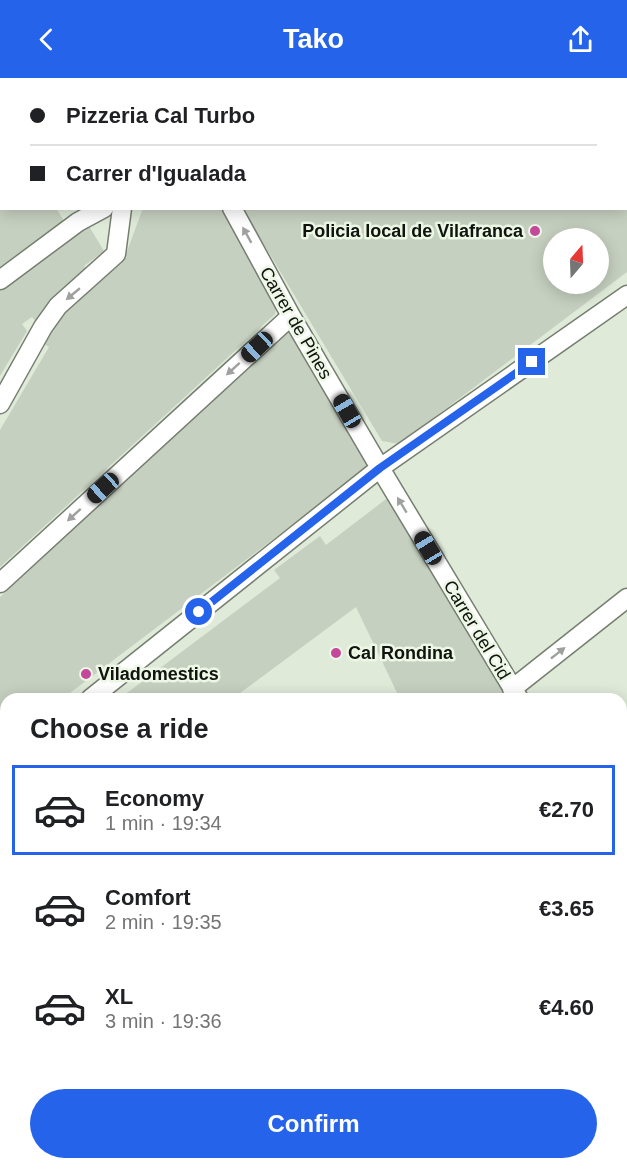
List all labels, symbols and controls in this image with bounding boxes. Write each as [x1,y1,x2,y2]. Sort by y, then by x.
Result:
icon: back [30,23,63,56]
icon: share [564,23,597,56]
text: Tako [283,24,344,54]
text: Pizzeria Cal Turbo [66,103,255,128]
text: Carrer d'Igualada [66,161,246,186]
place label: Policia local de Vilafranca [302,221,524,241]
marker: Policia local de Vilafranca [528,224,542,238]
one-way arrow [242,226,252,243]
north arrow [543,228,609,294]
map controls [543,228,609,294]
street label: Carrer de Pines [256,263,336,383]
one-way arrow [65,287,81,300]
car [238,328,276,366]
route end [518,348,545,375]
one-way arrow [226,362,241,375]
car [330,391,364,431]
car [84,469,122,507]
one-way arrow [397,496,407,513]
one-way arrow [66,508,81,522]
car [411,528,445,568]
street label: Carrer del Cid [440,577,514,683]
route start [185,598,212,625]
place label: Cal Rondina [348,643,454,663]
marker: Cal Rondina [329,646,343,660]
one-way arrow [550,646,566,659]
place label: Viladomestics [98,664,219,684]
marker: Viladomestics [79,667,93,681]
text: Choose a ride [30,714,209,744]
icon: car [33,783,87,837]
text: Economy [105,786,204,811]
text: €2.70 [539,797,594,822]
text: 1 min · 19:34 [105,812,222,834]
icon: car [33,882,87,936]
text: Comfort [105,885,191,910]
text: €3.65 [539,896,594,921]
text: 2 min · 19:35 [105,911,222,933]
icon: car [33,981,87,1035]
text: XL [105,984,133,1009]
text: €4.60 [539,995,594,1020]
text: 3 min · 19:36 [105,1010,222,1032]
button: Confirm [30,1089,597,1158]

